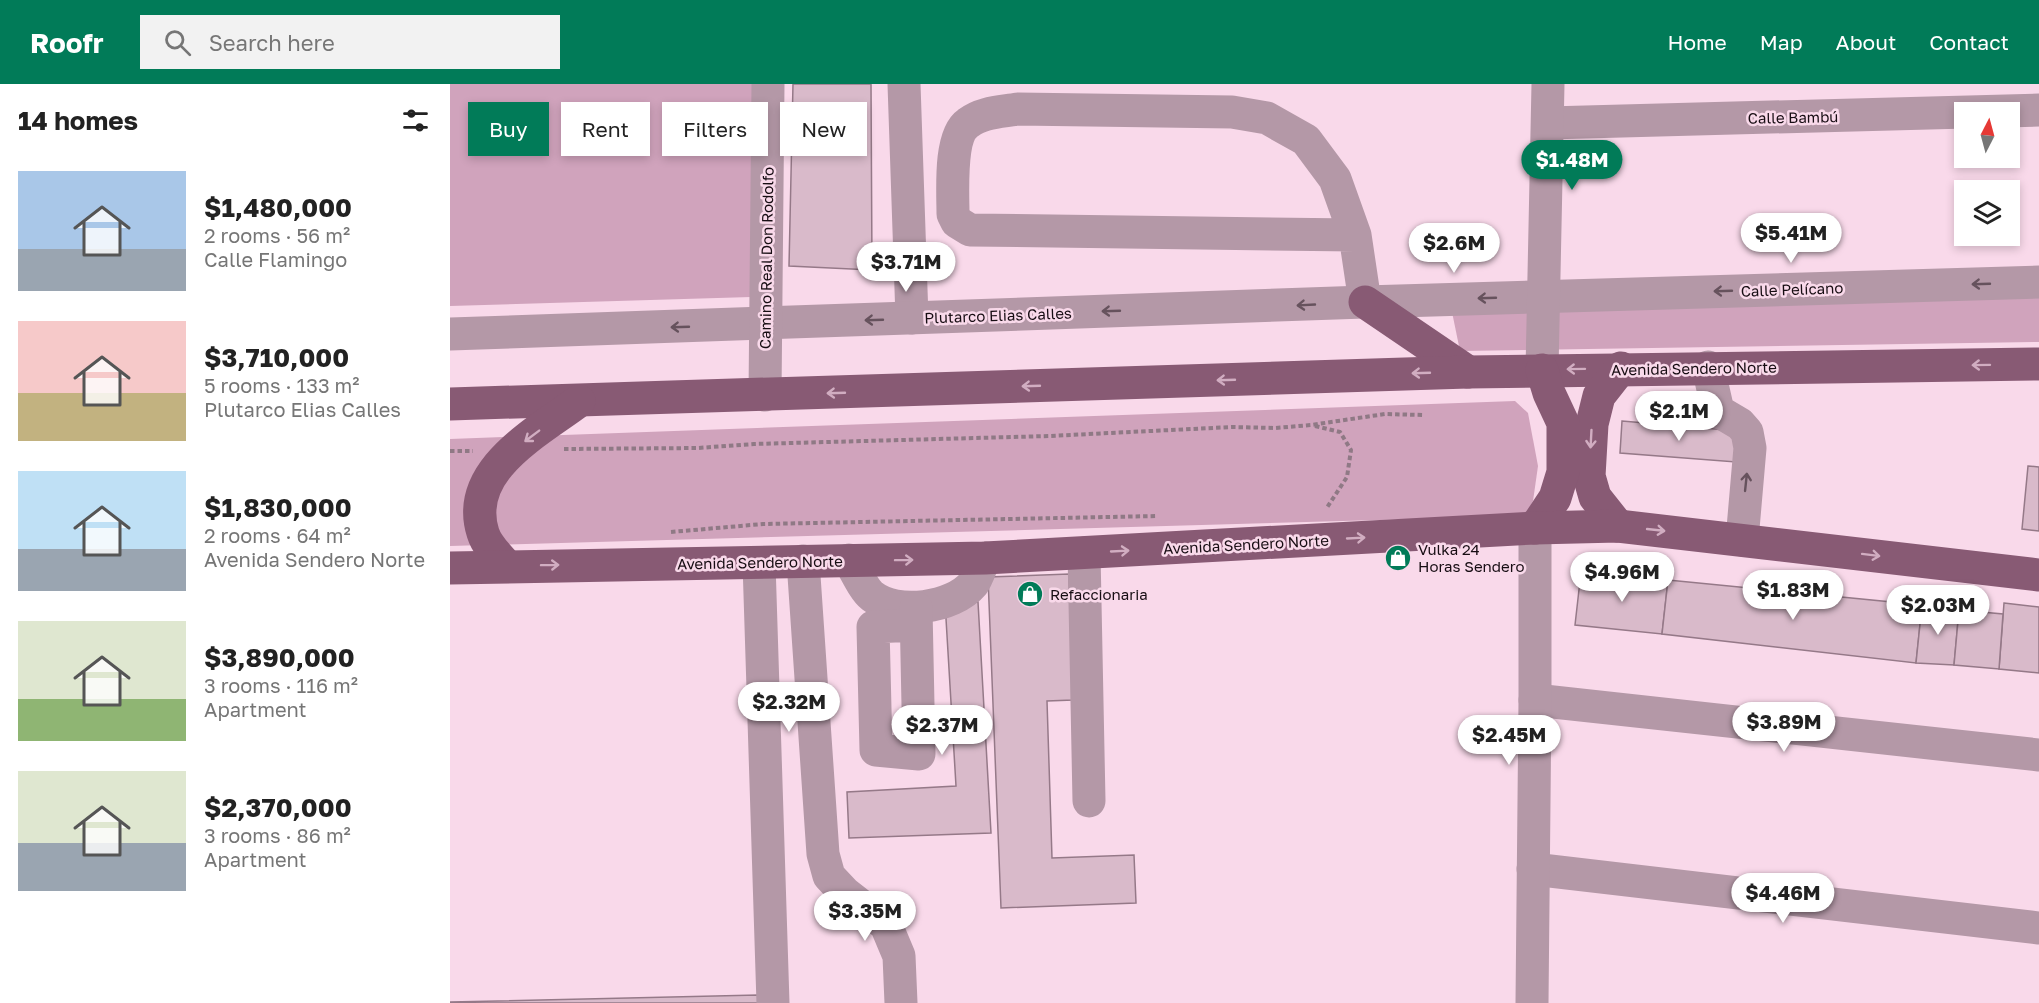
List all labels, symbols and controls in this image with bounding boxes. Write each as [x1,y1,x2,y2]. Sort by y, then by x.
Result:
search box [140,15,560,69]
text: Roofr [30,26,104,59]
icon: search [161,26,194,59]
text: Search here [209,29,335,56]
text: Home [1667,29,1727,55]
text: Map [1760,29,1803,55]
text: About [1836,29,1896,55]
text: Contact [1929,29,2009,55]
chip: Buy [468,102,549,156]
chip: Rent [561,102,650,156]
chip: Filters [662,102,768,156]
chip: New [780,102,867,156]
north arrow [1954,102,2020,168]
map controls [1954,102,2020,246]
icon: filters [399,104,432,137]
text: 14 homes [18,105,138,136]
street label: Calle Bambú [1748,107,1838,127]
pin: $1.48M [1523,140,1621,191]
text: $1.48M [1535,147,1609,171]
street label: Camino Real Don Rodolfo [755,167,777,349]
button: layers [1954,180,2020,246]
text: $1,480,000 [204,192,352,223]
icon: home [66,195,138,267]
pin: $5.41M [1742,213,1840,264]
text: $5.41M [1755,220,1827,244]
text: 2 rooms · 56 m² [204,223,350,247]
pin: $2.6M [1412,223,1496,274]
text: $2.6M [1423,230,1485,254]
pin: $3.71M [857,242,955,293]
text: Calle Flamingo [204,247,347,271]
text: $3.71M [871,249,942,273]
street label: Calle Pelícano [1740,278,1844,300]
one-way arrow [1971,278,1991,289]
one-way arrow [1713,286,1733,297]
one-way arrow [1477,292,1497,304]
one-way arrow [1297,299,1317,310]
street label: Plutarco Elias Calles [924,303,1072,327]
one-way arrow [1102,306,1122,317]
one-way arrow [865,314,885,325]
one-way arrow [670,321,690,332]
text: $3,710,000 [204,342,349,373]
icon: home [66,345,138,417]
street label: Avenida Sendero Norte [1611,358,1777,378]
one-way arrow [1971,360,1991,371]
one-way arrow [1566,364,1586,375]
one-way arrow [1411,367,1431,379]
text: 5 rooms · 133 m² [204,373,360,397]
one-way arrow [1216,374,1236,385]
one-way arrow [1021,381,1041,392]
one-way arrow [826,387,846,398]
pin: $2.1M [1637,391,1721,442]
text: Plutarco Elias Calles [204,397,401,421]
text: $2.1M [1649,398,1709,422]
one-way arrow [1585,429,1596,449]
one-way arrow [525,430,541,443]
one-way arrow [1741,473,1752,492]
text: $1,830,000 [204,492,352,523]
icon: home [66,495,138,567]
text: 2 rooms · 64 m² [204,523,351,547]
one-way arrow [1646,525,1666,536]
street label: Avenida Sendero Norte [1163,531,1330,557]
one-way arrow [1346,532,1366,543]
place label: Vulka 24 Horas Sendero [1418,540,1524,575]
shop icon: Vulka 24 Horas Sendero [1383,543,1413,573]
one-way arrow [1109,545,1129,556]
text: Avenida Sendero Norte [204,547,425,571]
one-way arrow [1860,550,1880,561]
street label: Avenida Sendero Norte [677,552,843,572]
pin: $4.96M [1573,552,1671,603]
one-way arrow [893,554,913,566]
text: $4.96M [1584,559,1660,583]
one-way arrow [540,560,560,571]
pin: $1.83M [1744,570,1842,621]
text: $1.83M [1757,577,1829,601]
shop icon: Refaccionaria [1015,579,1045,609]
place label: Refaccionaria [1050,585,1148,603]
pin: $2.03M [1889,585,1987,636]
text: $2.03M [1901,592,1976,616]
text: $3,890,000 [204,642,355,673]
icon: home [66,645,138,717]
text: 3 rooms · 116 m² [204,673,358,697]
pin: $2.32M [740,682,838,733]
text: $2.32M [752,689,826,713]
text: Apartment [204,697,307,721]
pin: $3.89M [1735,702,1833,753]
pin: $2.37M [893,705,991,756]
text: $3.89M [1746,709,1822,733]
text: $2.37M [906,712,978,736]
pin: $2.45M [1460,715,1558,766]
text: $2.45M [1472,722,1546,746]
text: $2,370,000 [204,792,352,823]
icon: home [66,795,138,867]
text: 3 rooms · 86 m² [204,823,351,847]
text: Apartment [204,847,307,871]
pin: $4.46M [1734,873,1832,924]
text: $4.46M [1745,880,1821,904]
pin: $3.35M [816,891,914,942]
text: $3.35M [828,898,902,922]

